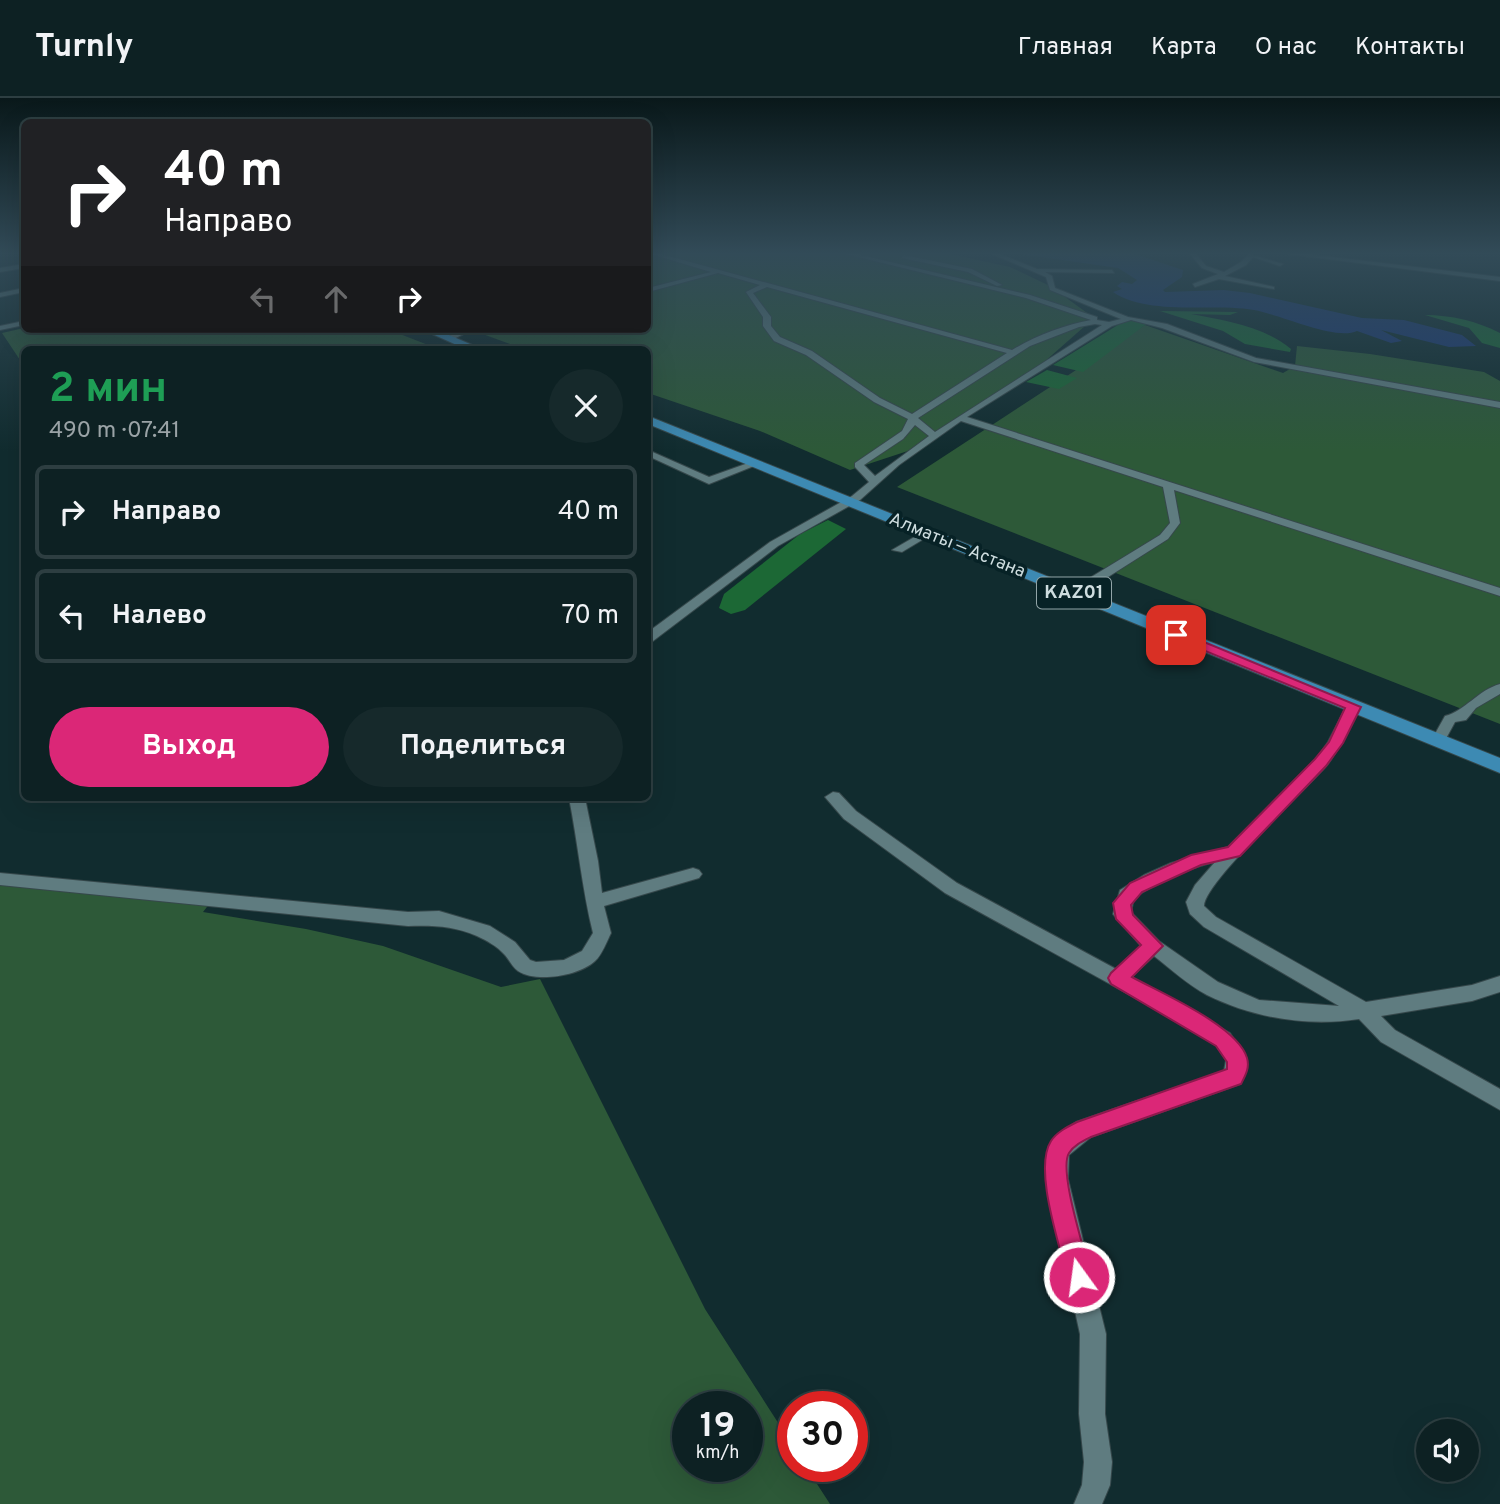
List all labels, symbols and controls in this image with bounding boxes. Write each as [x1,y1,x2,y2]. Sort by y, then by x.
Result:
text: Turnly [35,27,133,69]
text: Главная [1018,33,1113,63]
text: Карта [1151,33,1217,63]
text: О нас [1255,33,1317,63]
text: Контакты [1355,33,1465,63]
text: 40 m [164,142,283,204]
icon: right [49,147,140,238]
text: Направо [164,203,292,243]
icon: left [244,280,282,318]
icon: ahead [317,280,355,318]
icon: right [390,280,428,318]
text: 2 мин [49,364,167,417]
button: close [549,369,623,443]
text: 490 m · 07:41 [49,417,180,446]
icon: right [53,493,91,531]
text: Направо [112,496,221,529]
text: 40 m [558,496,619,529]
street label: Алматы — Астана [885,508,1029,584]
road number: KАZ01 [1037,578,1111,608]
icon: left [53,597,91,635]
text: Налево [112,600,207,633]
text: 70 m [561,600,619,633]
pin [1146,605,1206,665]
icon: arrive [1157,616,1195,654]
button: Выход [49,707,329,787]
button: Поделиться [343,707,623,787]
position arrow [1042,1240,1116,1314]
speed limit sign: 30 [777,1391,868,1482]
text: 19 [700,1405,735,1449]
map controls [1416,1419,1479,1482]
button: sound [1416,1419,1479,1482]
text: km/h [696,1442,739,1465]

